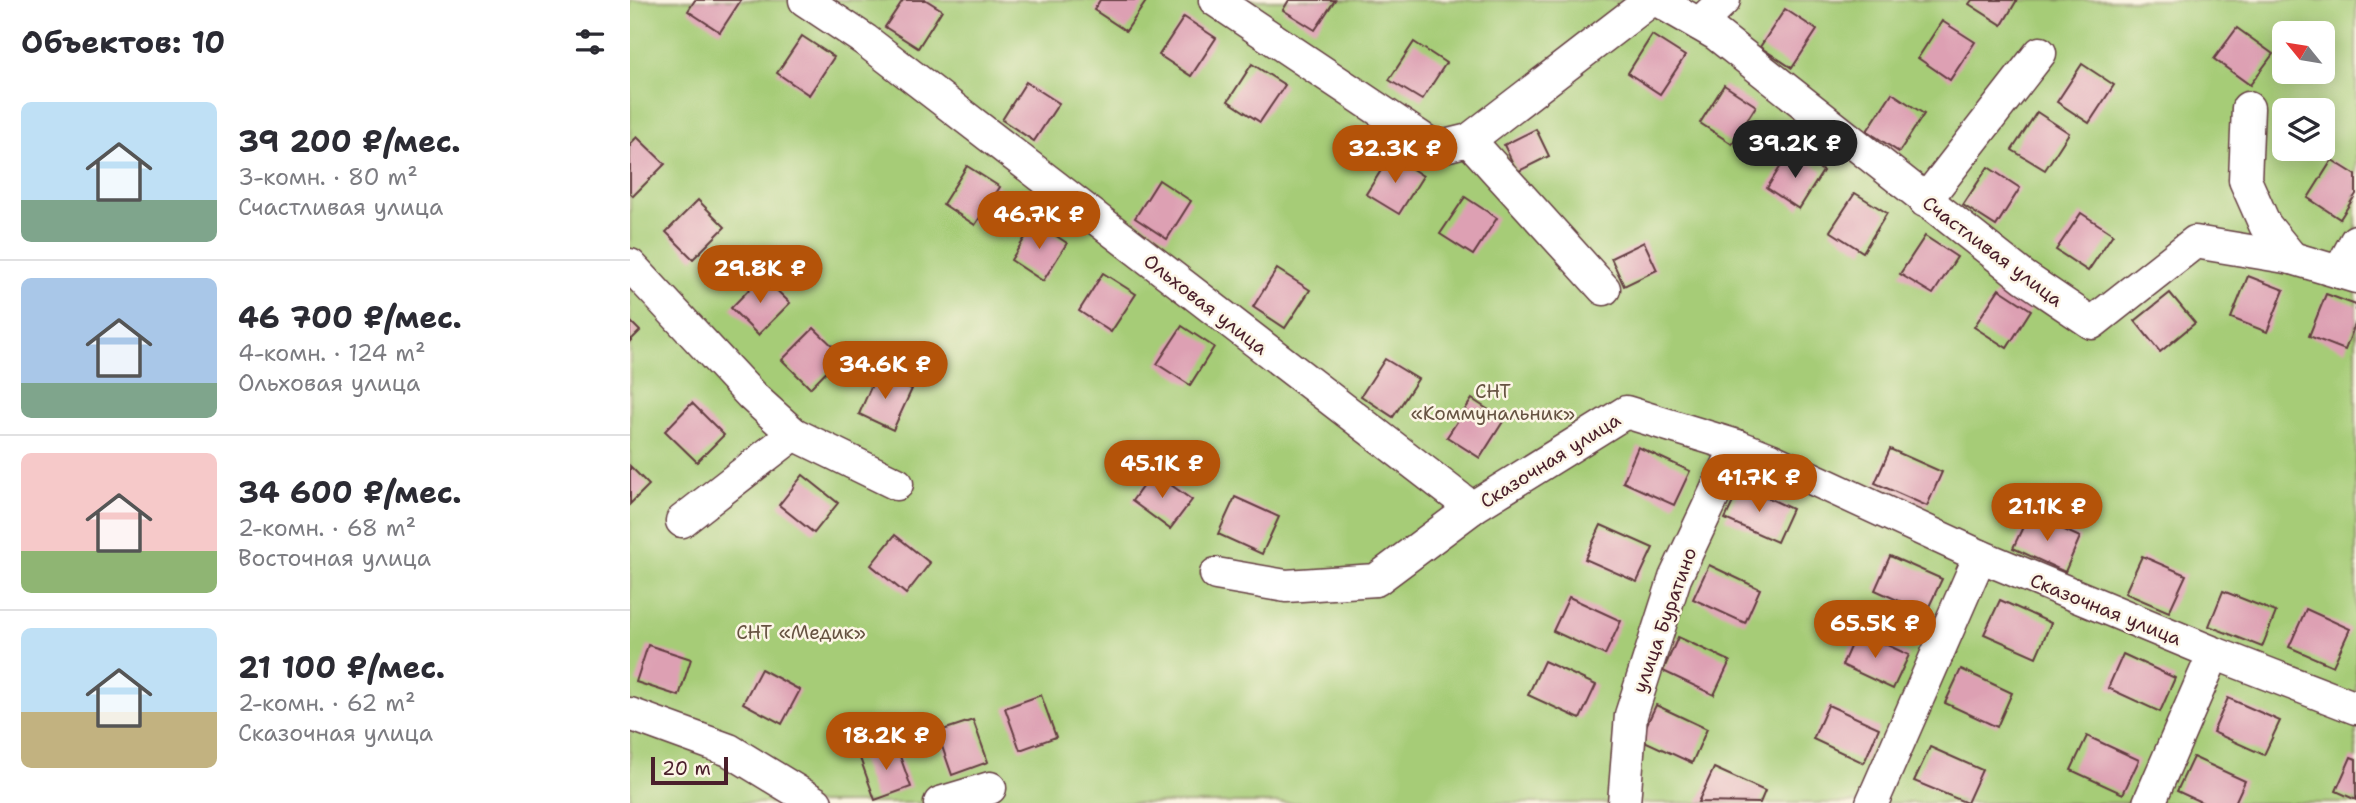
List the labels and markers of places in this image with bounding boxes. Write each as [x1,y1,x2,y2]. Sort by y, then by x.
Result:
pin: 39.2K ₽ [1730,120,1860,180]
pin: 32.3K ₽ [1330,125,1460,185]
pin: 46.7K ₽ [974,191,1104,251]
pin: 29.8K ₽ [695,246,825,305]
pin: 34.6K ₽ [820,342,950,401]
pin: 45.1K ₽ [1097,440,1227,500]
pin: 41.7K ₽ [1694,454,1824,514]
pin: 21.1K ₽ [1982,484,2112,543]
pin: 65.5K ₽ [1810,600,1940,660]
pin: 18.2K ₽ [821,712,951,772]

